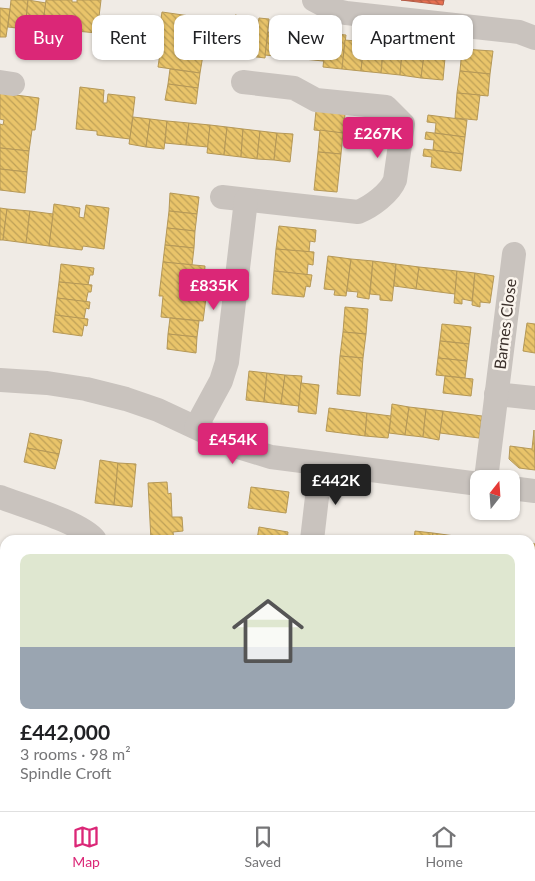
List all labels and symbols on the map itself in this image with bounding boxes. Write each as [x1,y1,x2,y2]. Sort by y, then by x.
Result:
pin: £267K [343,116,413,159]
pin: £835K [179,268,249,311]
street label: Barnes Close [490,277,519,370]
pin: £454K [198,422,268,465]
pin: £442K [301,464,371,506]
north arrow [470,470,520,520]

